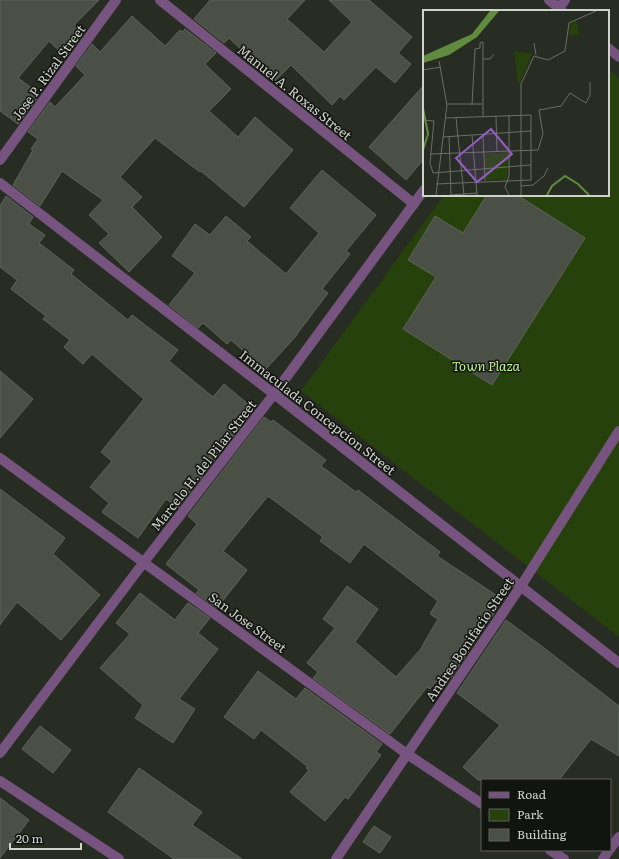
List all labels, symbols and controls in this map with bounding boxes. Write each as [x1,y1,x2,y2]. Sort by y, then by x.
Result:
inset map [423,10,609,196]
street label: Jose P. Rizal Street [7,20,90,124]
street label: Manuel A. Roxas Street [234,40,357,145]
street label: Immaculada Concepcion Street [236,345,401,480]
park label: Town Plaza [452,356,521,375]
street label: Marcelo H. del Pilar Street [146,395,261,535]
street label: Andres Bonifacio Street [420,573,518,705]
street label: San Jose Street [205,587,292,657]
legend [481,779,611,851]
text: Road [517,785,547,803]
text: Park [517,805,544,823]
scale bar [10,825,81,851]
text: Building [517,825,567,843]
text: 20 m [16,829,43,847]

